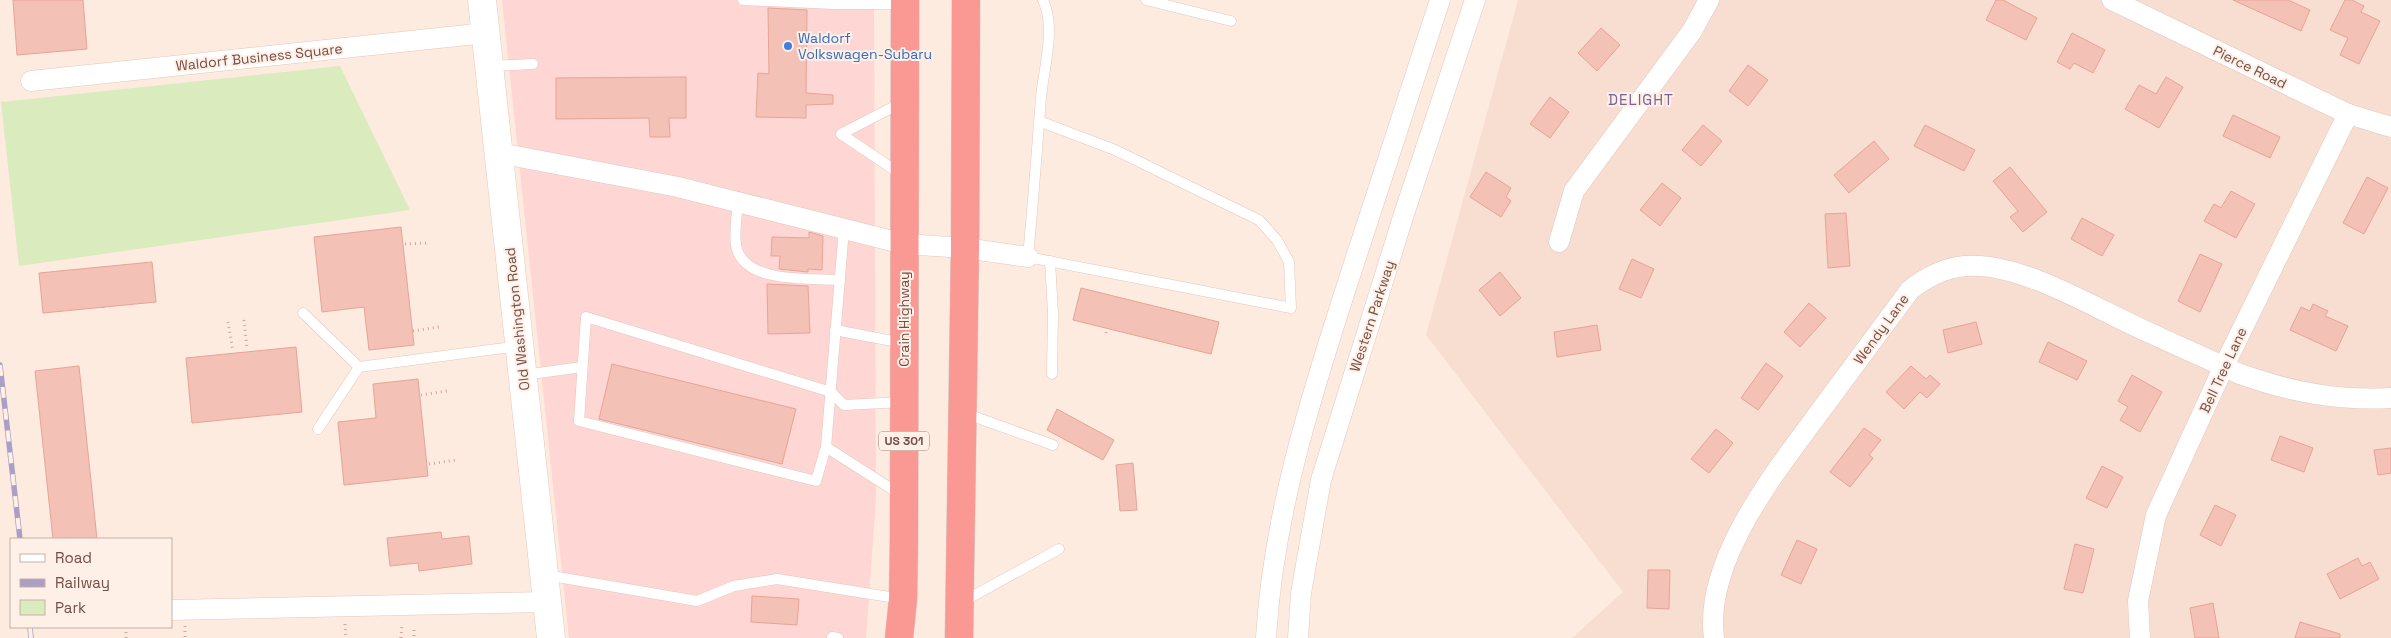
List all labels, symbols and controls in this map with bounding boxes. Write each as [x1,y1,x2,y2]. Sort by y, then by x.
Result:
place label: Waldorf Volkswagen-Subaru [798,29,932,63]
street label: Waldorf Business Square [175,39,343,75]
marker: Waldorf Volkswagen-Subaru [782,40,794,52]
street label: Pierce Road [2210,41,2290,93]
district label: DELIGHT [1608,90,1674,109]
street label: Old Washington Road [501,247,533,391]
street label: Western Parkway [1345,258,1399,374]
street label: Crain Highway [895,271,913,367]
street label: Wendy Lane [1849,290,1913,368]
street label: Bell Tree Lane [2195,324,2251,416]
road number: US 301 [879,432,929,451]
legend [10,538,172,628]
text: Road [55,548,92,567]
text: Railway [55,573,110,592]
text: Park [55,598,86,617]

